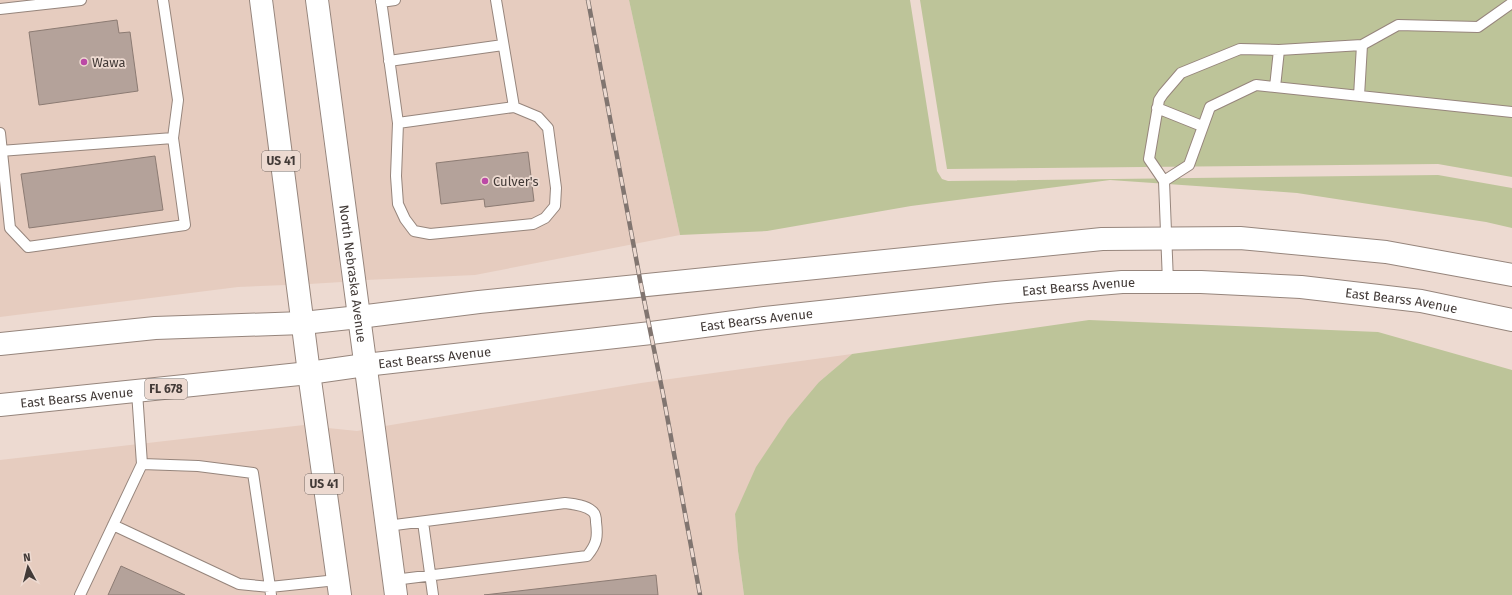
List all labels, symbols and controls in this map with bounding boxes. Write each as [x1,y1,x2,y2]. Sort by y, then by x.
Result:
place label: Wawa [92,55,126,70]
marker: Wawa [79,57,89,67]
road number: US 41 [262,151,300,171]
place label: Culver's [493,174,539,189]
marker: Culver's [480,176,490,186]
street label: North Nebraska Avenue [336,204,369,343]
street label: East Bearss Avenue [1021,275,1135,299]
street label: East Bearss Avenue [1344,285,1459,316]
street label: East Bearss Avenue [699,306,814,334]
street label: East Bearss Avenue [377,344,492,371]
road number: FL 678 [145,379,187,399]
street label: East Bearss Avenue [19,384,134,411]
road number: US 41 [305,474,343,494]
north arrow [8,547,48,587]
text: N [22,551,31,564]

